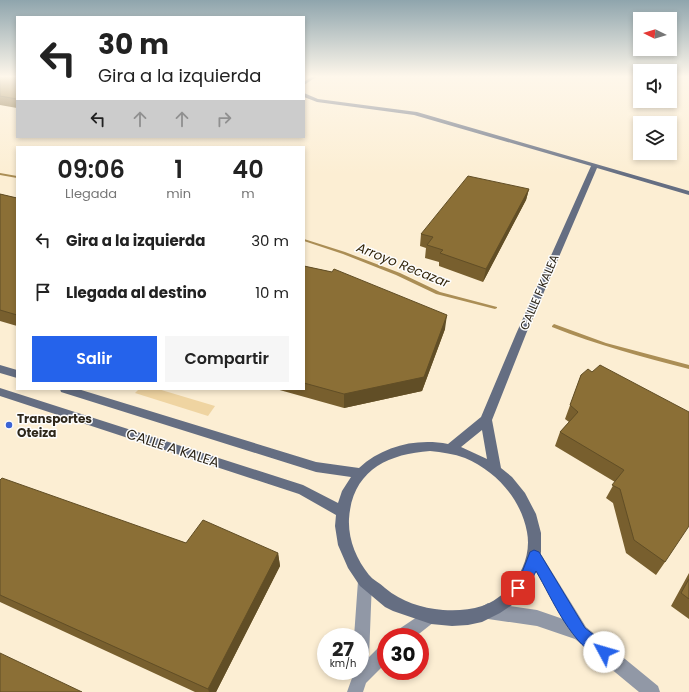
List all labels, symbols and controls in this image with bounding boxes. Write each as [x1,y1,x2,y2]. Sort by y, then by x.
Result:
north arrow [633,12,677,56]
map controls [633,12,677,160]
text: 30 m [98,25,169,64]
icon: left [32,32,84,84]
text: Gira a la izquierda [98,63,261,88]
button: sound [633,64,677,108]
icon: left [87,108,109,130]
icon: ahead [129,108,151,130]
icon: ahead [171,108,193,130]
icon: right [213,108,235,130]
button: layers [633,116,677,160]
text: 09:06 [57,153,125,186]
text: 1 [174,153,183,186]
text: 40 [232,153,264,186]
text: Llegada [65,184,117,203]
text: min [166,184,191,203]
text: m [241,184,255,203]
icon: left [32,229,54,251]
text: Gira a la izquierda [66,230,205,251]
text: 30 m [251,230,289,251]
water label: Arroyo Recazar [353,237,453,293]
street label: CALLE F KALEA [515,251,563,333]
icon: arrive [32,281,54,303]
text: Llegada al destino [66,282,207,303]
text: 10 m [255,282,289,303]
button: Salir [32,336,157,382]
button: Compartir [165,336,289,382]
place label: Transportes Oteiza [17,410,92,441]
marker: Transportes Oteiza [4,420,14,430]
street label: CALLE A KALEA [124,424,222,472]
pin [501,571,535,605]
icon: arrive [507,577,529,599]
speed limit sign: 30 [377,628,429,680]
position arrow [583,631,625,673]
text: 27 [332,635,354,663]
text: km/h [330,656,356,671]

